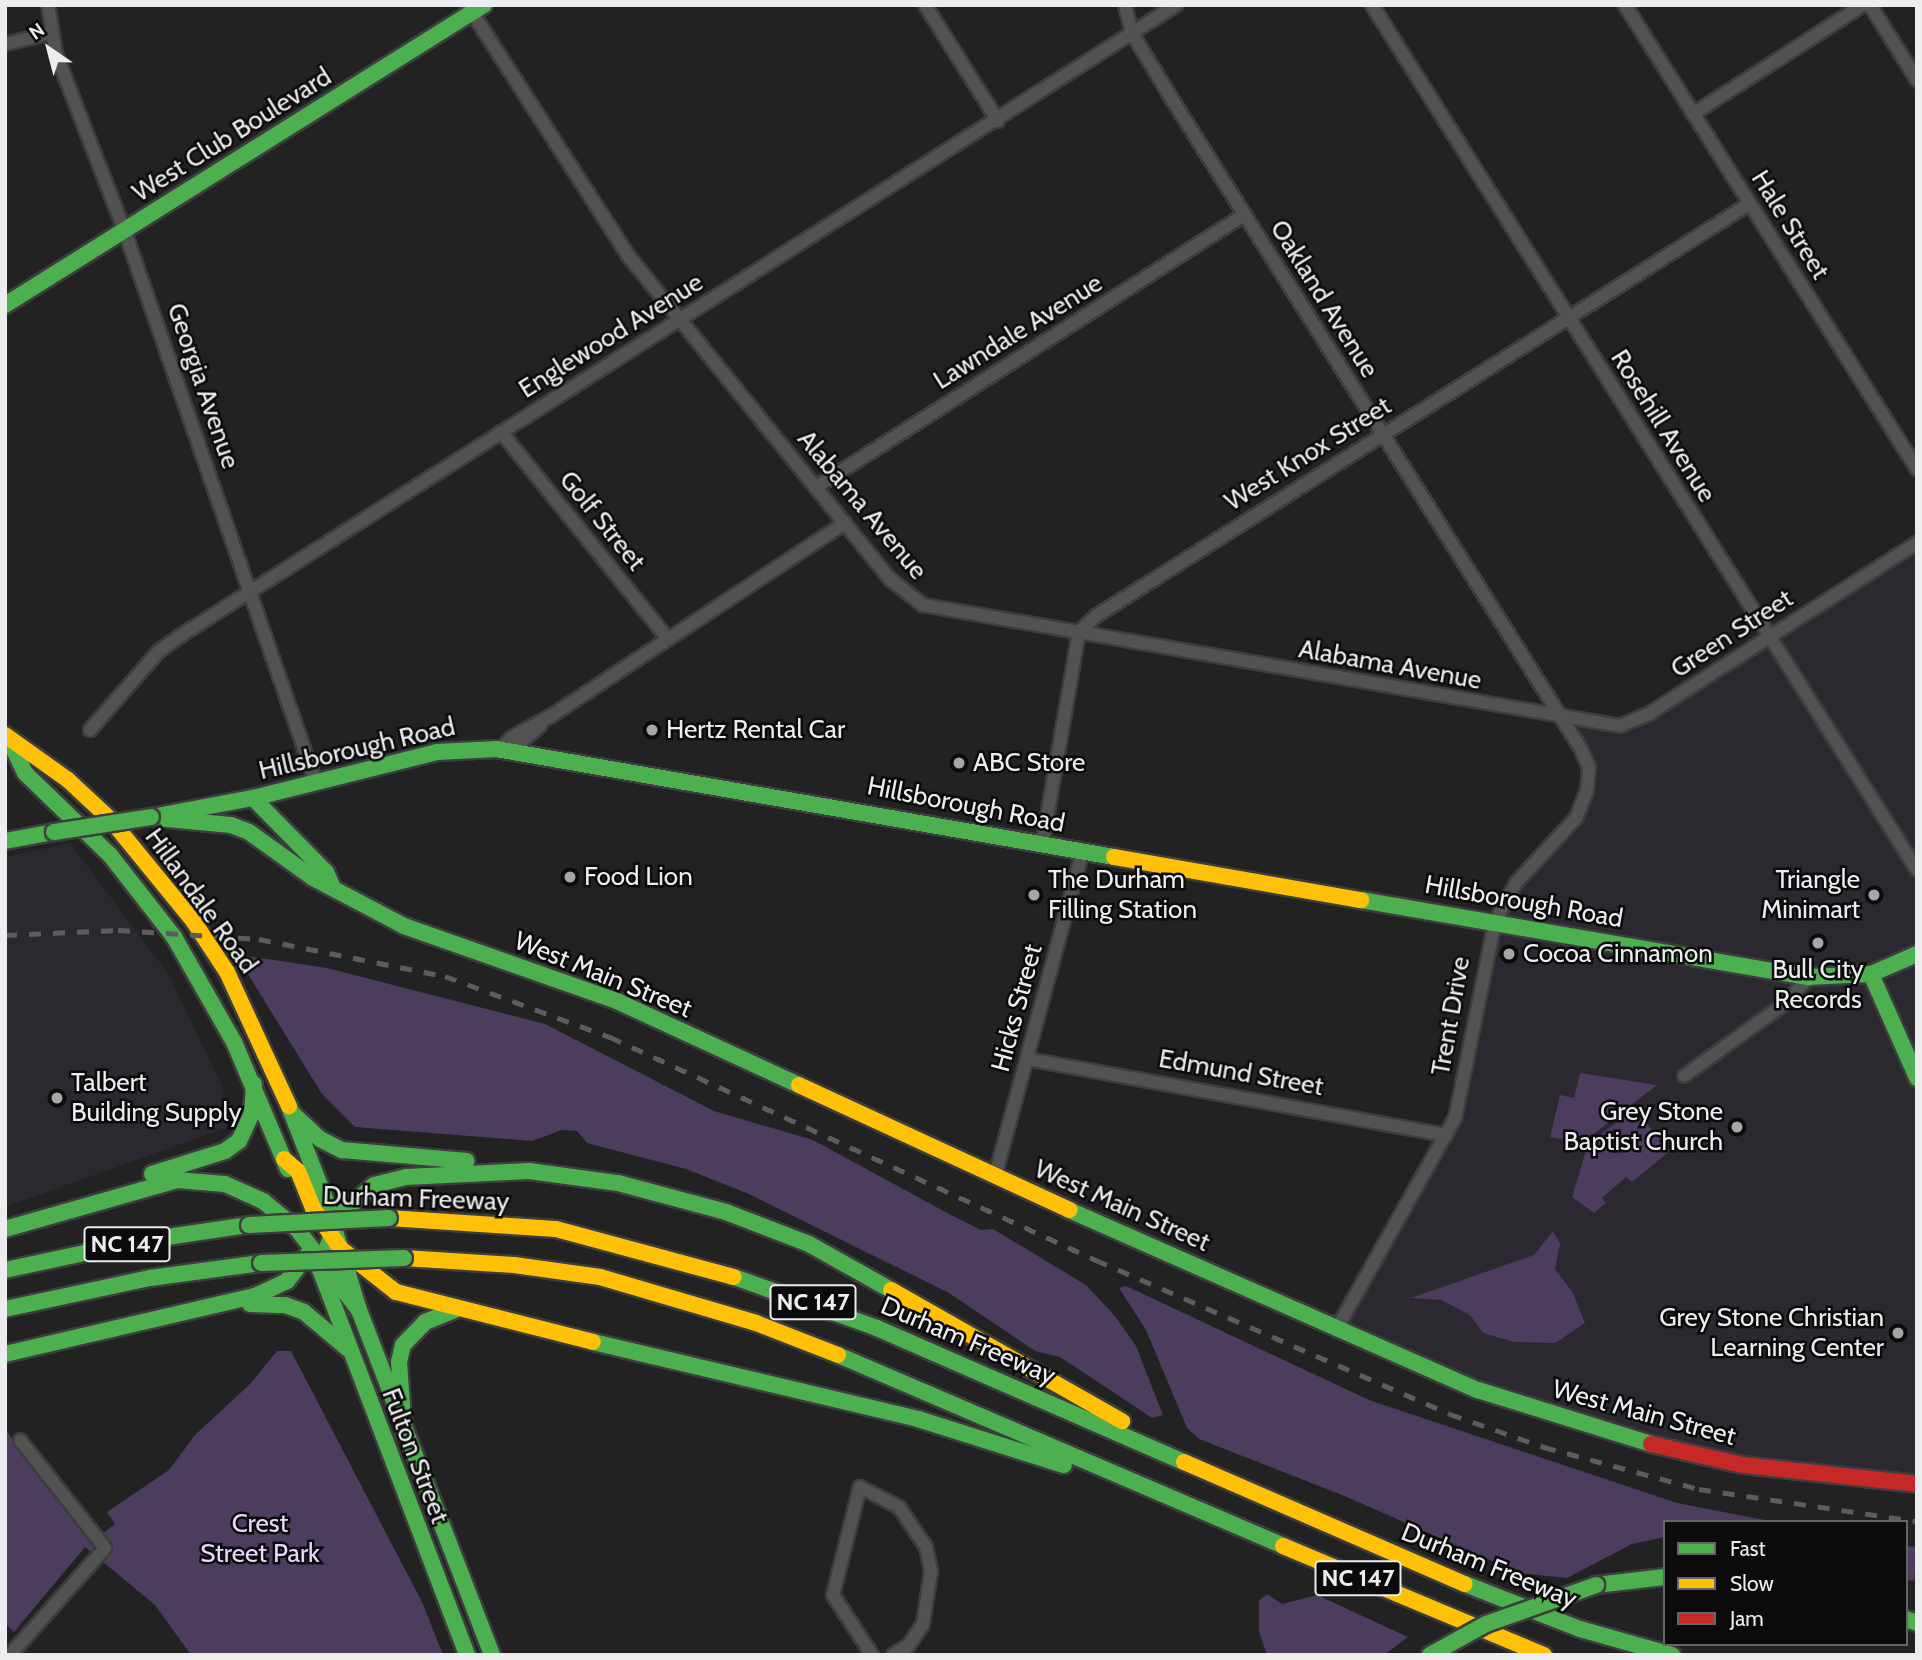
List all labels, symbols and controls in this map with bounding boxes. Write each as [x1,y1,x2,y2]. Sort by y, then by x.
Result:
north arrow [14,14,84,84]
text: N [25,18,49,45]
street label: West Club Boulevard [127,61,337,209]
street label: Hale Street [1744,165,1836,285]
street label: Oakland Avenue [1263,214,1385,384]
street label: Englewood Avenue [513,267,709,405]
street label: Lawndale Avenue [928,268,1108,396]
street label: Georgia Avenue [160,299,246,473]
street label: Rosehill Avenue [1604,344,1722,508]
street label: West Knox Street [1219,390,1397,518]
street label: Alabama Avenue [791,424,933,586]
street label: Golf Street [552,465,652,577]
street label: Green Street [1665,583,1799,685]
street label: Alabama Avenue [1296,634,1484,696]
street label: Hillsborough Road [256,711,458,787]
place label: Hertz Rental Car [666,714,845,746]
marker: Hertz Rental Car [644,722,660,738]
place label: ABC Store [973,747,1085,779]
marker: ABC Store [951,755,967,771]
street label: Hillsborough Road [865,771,1067,839]
street label: Hillandale Road [138,823,264,979]
place label: Food Lion [584,861,693,893]
place label: The Durham Filling Station [1048,864,1197,926]
place label: Triangle Minimart [1761,864,1860,926]
marker: Food Lion [562,869,578,885]
street label: Hillsborough Road [1423,869,1625,935]
marker: The Durham Filling Station [1026,887,1042,903]
marker: Triangle Minimart [1866,887,1882,903]
street label: West Main Street [510,925,696,1025]
marker: Bull City Records [1810,935,1826,951]
place label: Cocoa Cinnamon [1523,938,1713,970]
street label: Hicks Street [985,941,1049,1075]
marker: Cocoa Cinnamon [1501,946,1517,962]
street label: Trent Drive [1425,954,1477,1078]
place label: Bull City Records [1772,954,1864,1016]
street label: Edmund Street [1156,1043,1326,1103]
place label: Talbert Building Supply [71,1067,242,1128]
marker: Talbert Building Supply [49,1090,65,1106]
place label: Grey Stone Baptist Church [1564,1096,1723,1158]
marker: Grey Stone Baptist Church [1729,1119,1745,1135]
street label: West Main Street [1030,1153,1214,1259]
street label: Durham Freeway [322,1180,510,1218]
road number: NC 147 [83,1224,171,1264]
road number: NC 147 [769,1282,857,1322]
street label: Durham Freeway [876,1290,1060,1392]
place label: Grey Stone Christian Learning Center [1659,1302,1884,1364]
marker: Grey Stone Christian Learning Center [1890,1325,1906,1341]
street label: West Main Street [1549,1374,1739,1452]
street label: Fulton Street [375,1384,455,1528]
park label: Crest Street Park [200,1508,320,1570]
street label: Durham Freeway [1397,1517,1581,1615]
legend [1663,1520,1908,1646]
text: Fast [1730,1536,1766,1561]
road number: NC 147 [1314,1558,1402,1598]
text: Slow [1730,1571,1774,1596]
text: Jam [1730,1606,1764,1631]

